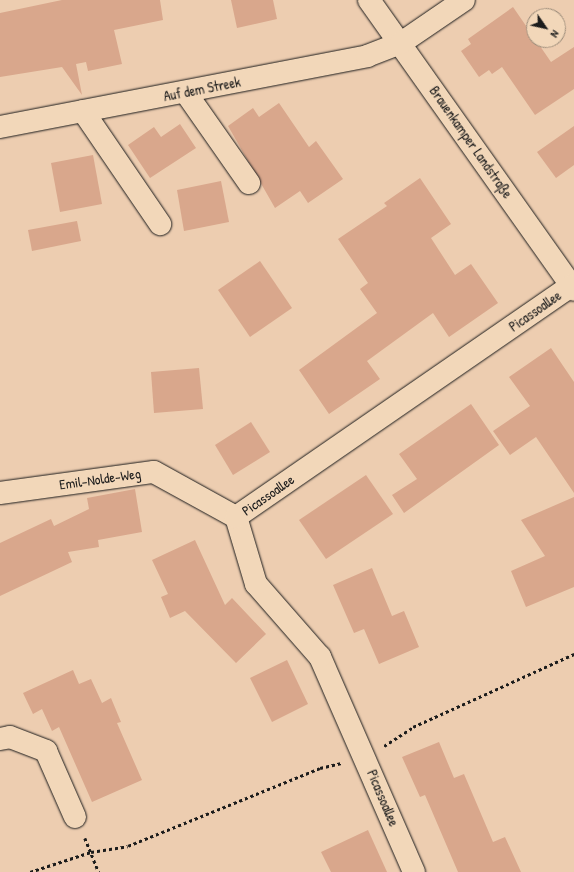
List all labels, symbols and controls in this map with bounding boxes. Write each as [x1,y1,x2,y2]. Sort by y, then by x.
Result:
north arrow [526,8,566,48]
text: N [548,28,563,40]
street label: Auf dem Streek [162,73,242,105]
street label: Brauenkamper Landstraße [426,83,516,201]
street label: Picassoallee [506,287,564,335]
street label: Emil-Nolde-Weg [58,465,142,493]
street label: Picassoallee [239,471,297,519]
street label: Picassoallee [364,767,402,829]

